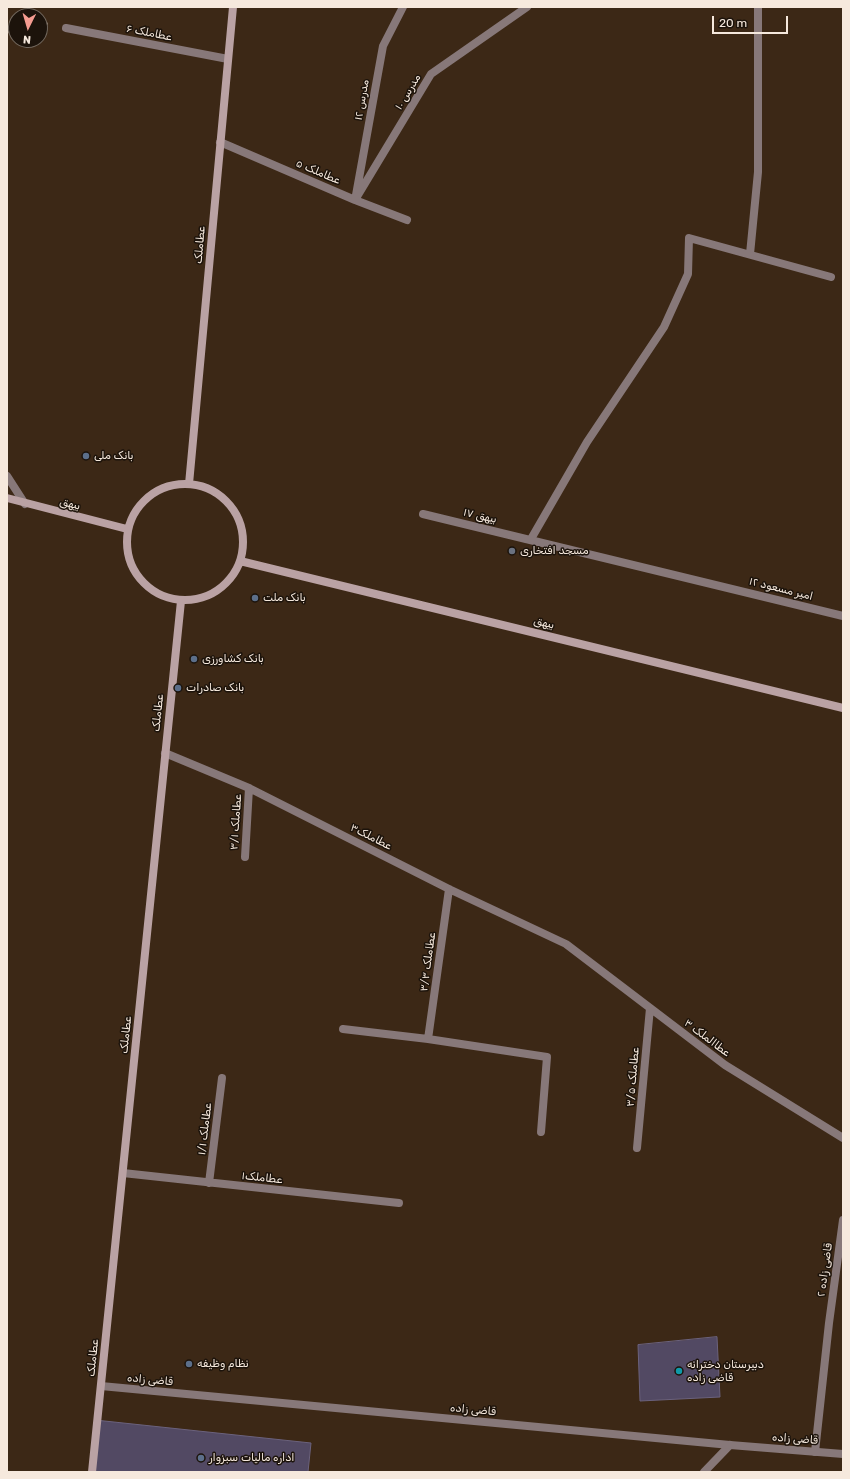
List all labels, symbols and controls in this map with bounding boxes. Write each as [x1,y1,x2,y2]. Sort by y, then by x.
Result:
north arrow [8,8,48,48]
scale bar [714,8,790,34]
text: 20 m [719,16,747,30]
street label: عطاملک ۶ [125,22,173,44]
text: N [22,33,32,46]
street label: مدرس ۱۰ [392,72,424,112]
street label: مدرس ۱۲ [352,79,372,121]
street label: عطاملک ۵ [294,157,342,187]
street label: عطاملک [192,226,208,264]
place label: بانک ملی [94,449,134,463]
marker: بانک ملی [81,451,91,461]
street label: بیهق [58,495,82,513]
street label: بیهق ۱۷ [462,506,498,526]
place label: مسجد افتخاری [520,544,589,558]
marker: مسجد افتخاری [507,546,517,556]
street label: امیر مسعود ۱۲ [748,575,814,603]
place label: بانک ملت [263,591,306,605]
marker: بانک ملت [250,593,260,603]
street label: بیهق [532,614,556,632]
place label: بانک کشاورزی [202,652,264,666]
marker: بانک کشاورزی [189,654,199,664]
place label: بانک صادرات [186,681,244,695]
marker: بانک صادرات [173,683,183,693]
street label: عطاملک [149,694,167,732]
street label: عطاملک ۳/۱ [227,794,245,850]
street label: عطاملک۳ [348,821,394,853]
street label: عطاملک ۳/۳ [417,931,439,993]
street label: عطاملک [117,1016,135,1054]
street label: عطاالملک ۳ [681,1016,733,1060]
street label: عطاملک ۳/۵ [624,1047,642,1107]
street label: عطاملک ۱/۱ [195,1102,215,1156]
street label: عطاملک۱ [241,1169,283,1187]
street label: قاضی زاده ۲ [815,1242,835,1298]
street label: عطاملک [84,1339,102,1377]
place label: نظام وظیفه [197,1357,249,1371]
place label: دبیرستان دخترانه قاضی زاده [687,1358,764,1384]
marker: نظام وظیفه [184,1359,194,1369]
marker: دبیرستان دخترانه قاضی زاده [674,1366,684,1376]
street label: قاضی زاده [126,1371,174,1389]
street label: قاضی زاده [449,1401,497,1419]
street label: قاضی زاده [772,1431,818,1447]
place label: اداره مالیات سبزوار [209,1451,295,1465]
marker: اداره مالیات سبزوار [196,1453,206,1463]

